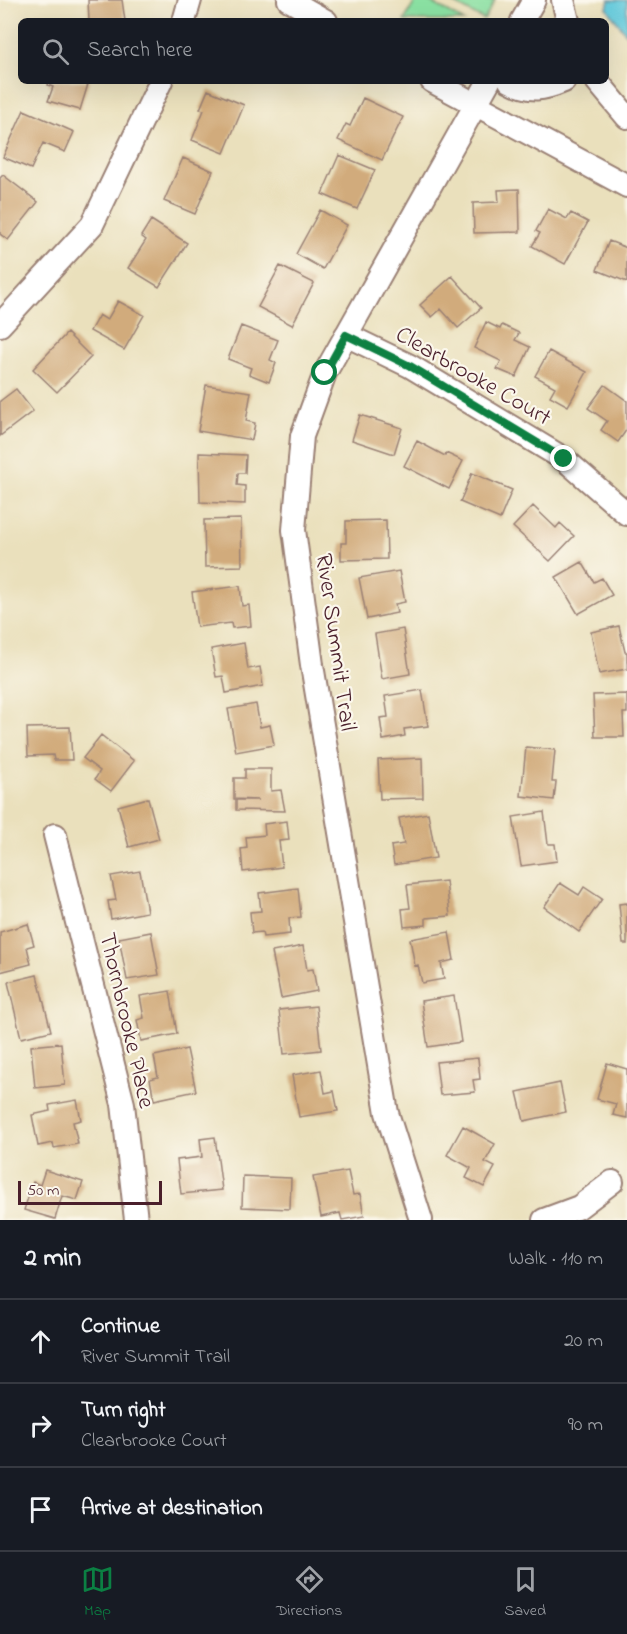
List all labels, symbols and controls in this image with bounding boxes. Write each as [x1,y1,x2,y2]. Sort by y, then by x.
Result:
search box [18,18,609,84]
icon: search [39,35,72,68]
text: Search here [87,35,192,67]
street label: Clearbrooke Court [388,318,557,436]
route start [311,359,337,385]
route end [550,445,576,471]
street label: River Summit Trail [305,551,364,733]
street label: Thornbrooke Place [88,929,163,1112]
scale bar [18,1178,162,1206]
text: 50 m [27,1179,59,1203]
text: 2 min [24,1240,81,1278]
text: Walk · 110 m [508,1245,603,1274]
text: Continue [81,1311,160,1343]
icon: ahead [24,1325,57,1358]
text: 20 m [564,1327,603,1356]
text: River Summit Trail [81,1343,230,1372]
text: Turn right [81,1395,166,1427]
icon: right [24,1409,57,1442]
text: 90 m [568,1411,603,1440]
text: Clearbrooke Court [81,1427,227,1456]
icon: arrive [24,1493,57,1526]
text: Arrive at destination [81,1493,263,1525]
tab: Map [81,1563,114,1623]
tab: Directions [276,1563,342,1623]
tab: Saved [504,1563,546,1623]

